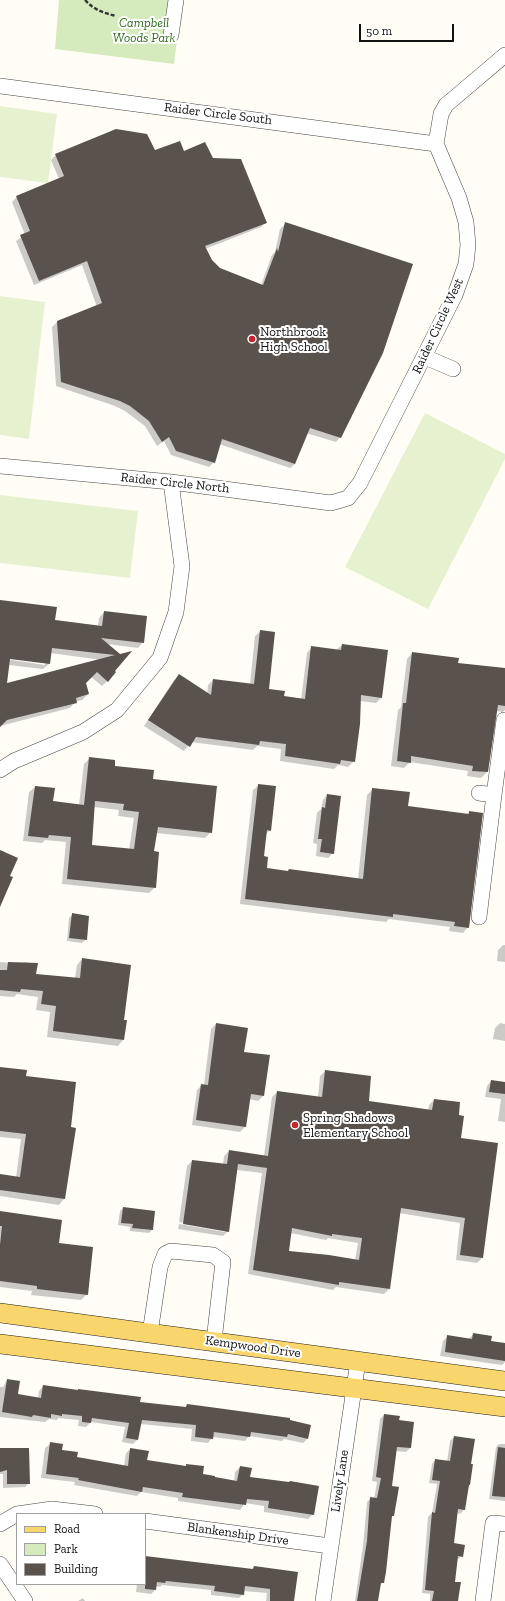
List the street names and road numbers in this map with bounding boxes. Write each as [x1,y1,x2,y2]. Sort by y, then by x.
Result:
street label: Raider Circle South [163,100,273,128]
street label: Raider Circle West [409,276,467,376]
street label: Raider Circle North [120,470,230,496]
street label: Kempwood Drive [204,1333,302,1361]
street label: Lively Lane [328,1449,352,1513]
street label: Blankenship Drive [186,1519,290,1549]

